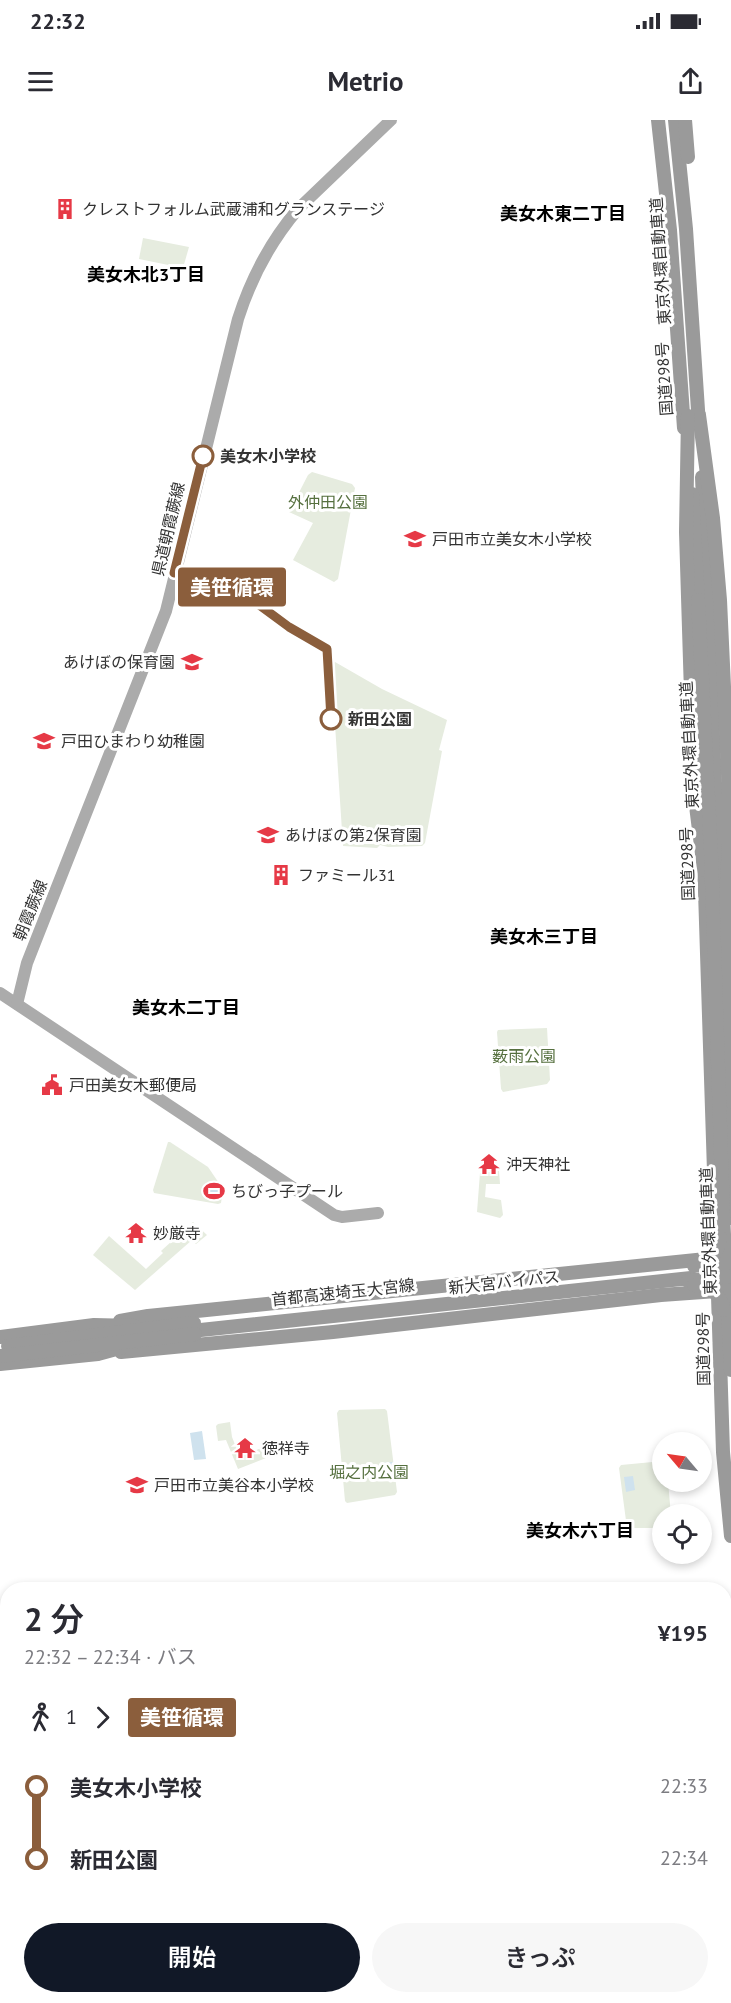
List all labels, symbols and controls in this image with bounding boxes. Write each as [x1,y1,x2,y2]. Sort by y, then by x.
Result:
text: 22:32 [30,7,86,35]
text: Metrio [328,64,403,98]
icon: menu [24,65,57,98]
icon: share [674,65,707,98]
street label: 東京外環自動車道 [646,196,674,326]
building icon: クレストフォルム武蔵浦和グランステージ [53,197,77,221]
place label: クレストフォルム武蔵浦和グランステージ [82,199,385,219]
district label: 美女木東二丁目 [500,202,626,225]
district label: 美女木北3丁目 [87,263,205,286]
street label: 国道298号 [651,341,677,417]
marker: 美女木小学校 [192,445,214,467]
place label: 美女木小学校 [220,446,316,466]
street label: 県道朝霞蕨線 [147,480,189,578]
park label: 外仲田公園 [288,492,368,512]
school or university icon: 戸田市立美女木小学校 [403,527,427,551]
place label: 戸田市立美女木小学校 [432,529,592,549]
line badge: 美笹循環 [190,568,274,606]
text: 美笹循環 [190,574,274,601]
school or university icon: あけぼの保育園 [180,650,204,674]
place label: あけぼの保育園 [63,652,175,672]
street label: 東京外環自動車道 [676,681,702,809]
marker: 新田公園 [320,708,342,730]
place label: 新田公園 [348,709,412,729]
school or university icon: 戸田ひまわり幼稚園 [32,729,56,753]
place label: 戸田ひまわり幼稚園 [61,731,205,751]
school or university icon: あけぼの第2保育園 [256,823,280,847]
place label: あけぼの第2保育園 [285,825,422,845]
street label: 国道298号 [676,827,698,901]
building icon: ファミール31 [269,863,293,887]
place label: ファミール31 [298,865,395,885]
street label: 朝霞蕨線 [9,877,51,943]
district label: 美女木三丁目 [490,925,598,948]
district label: 美女木二丁目 [132,996,240,1019]
park label: 薮雨公園 [492,1046,556,1066]
public building icon: 戸田美女木郵便局 [40,1073,64,1097]
place label: 戸田美女木郵便局 [69,1075,197,1095]
temple icon: 沖天神社 [477,1152,501,1176]
place label: 沖天神社 [506,1154,570,1174]
street label: 東京外環自動車道 [696,1167,720,1295]
sports icon: ちびっ子プール [202,1179,226,1203]
place label: ちびっ子プール [231,1181,343,1201]
temple icon: 妙厳寺 [124,1221,148,1245]
place label: 妙厳寺 [153,1223,201,1243]
street label: 新大宮バイパス [447,1266,561,1298]
street label: 首都高速埼玉大宮線 [270,1275,416,1309]
street label: 国道298号 [692,1312,714,1386]
north arrow [652,1432,712,1492]
map controls [652,1432,712,1564]
temple icon: 徳祥寺 [233,1436,257,1460]
place label: 徳祥寺 [262,1438,310,1458]
park label: 堀之内公園 [329,1462,409,1482]
school or university icon: 戸田市立美谷本小学校 [125,1473,149,1497]
place label: 戸田市立美谷本小学校 [154,1475,314,1495]
button: locate [652,1504,712,1564]
district label: 美女木六丁目 [526,1519,634,1542]
text: 2 分 [24,1597,84,1640]
text: ¥195 [658,1619,708,1647]
text: 22:32 – 22:34 · バス [24,1644,197,1670]
icon: walk [24,1701,57,1734]
icon: forward [86,1701,119,1734]
text: 1 [66,1704,77,1730]
text: 美笹循環 [140,1704,224,1731]
text: 22:33 [660,1773,708,1799]
text: 美女木小学校 [70,1774,202,1802]
text: 22:34 [660,1845,708,1871]
text: 新田公園 [70,1846,158,1874]
button: 開始 [24,1923,360,1992]
button: きっぷ [372,1923,708,1992]

